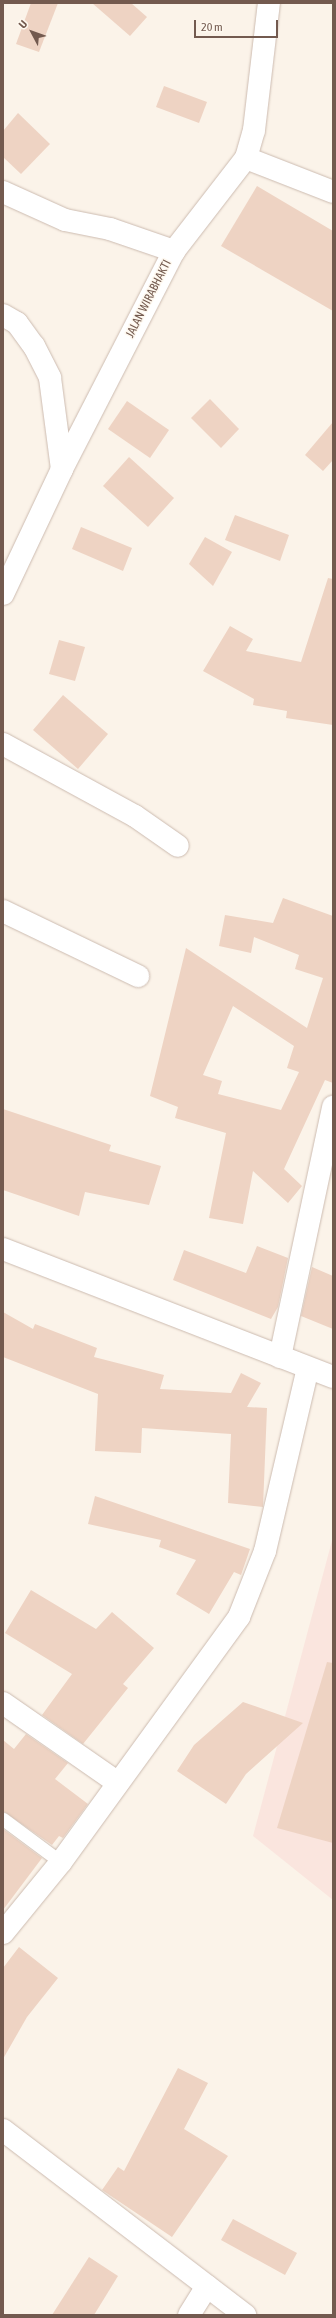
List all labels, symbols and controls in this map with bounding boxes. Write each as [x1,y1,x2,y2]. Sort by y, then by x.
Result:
north arrow [12,12,52,52]
scale bar [196,12,280,38]
text: U [16,18,30,31]
text: 20 m [201,20,223,34]
street label: JALAN WIRABHAKTI [123,258,175,340]

